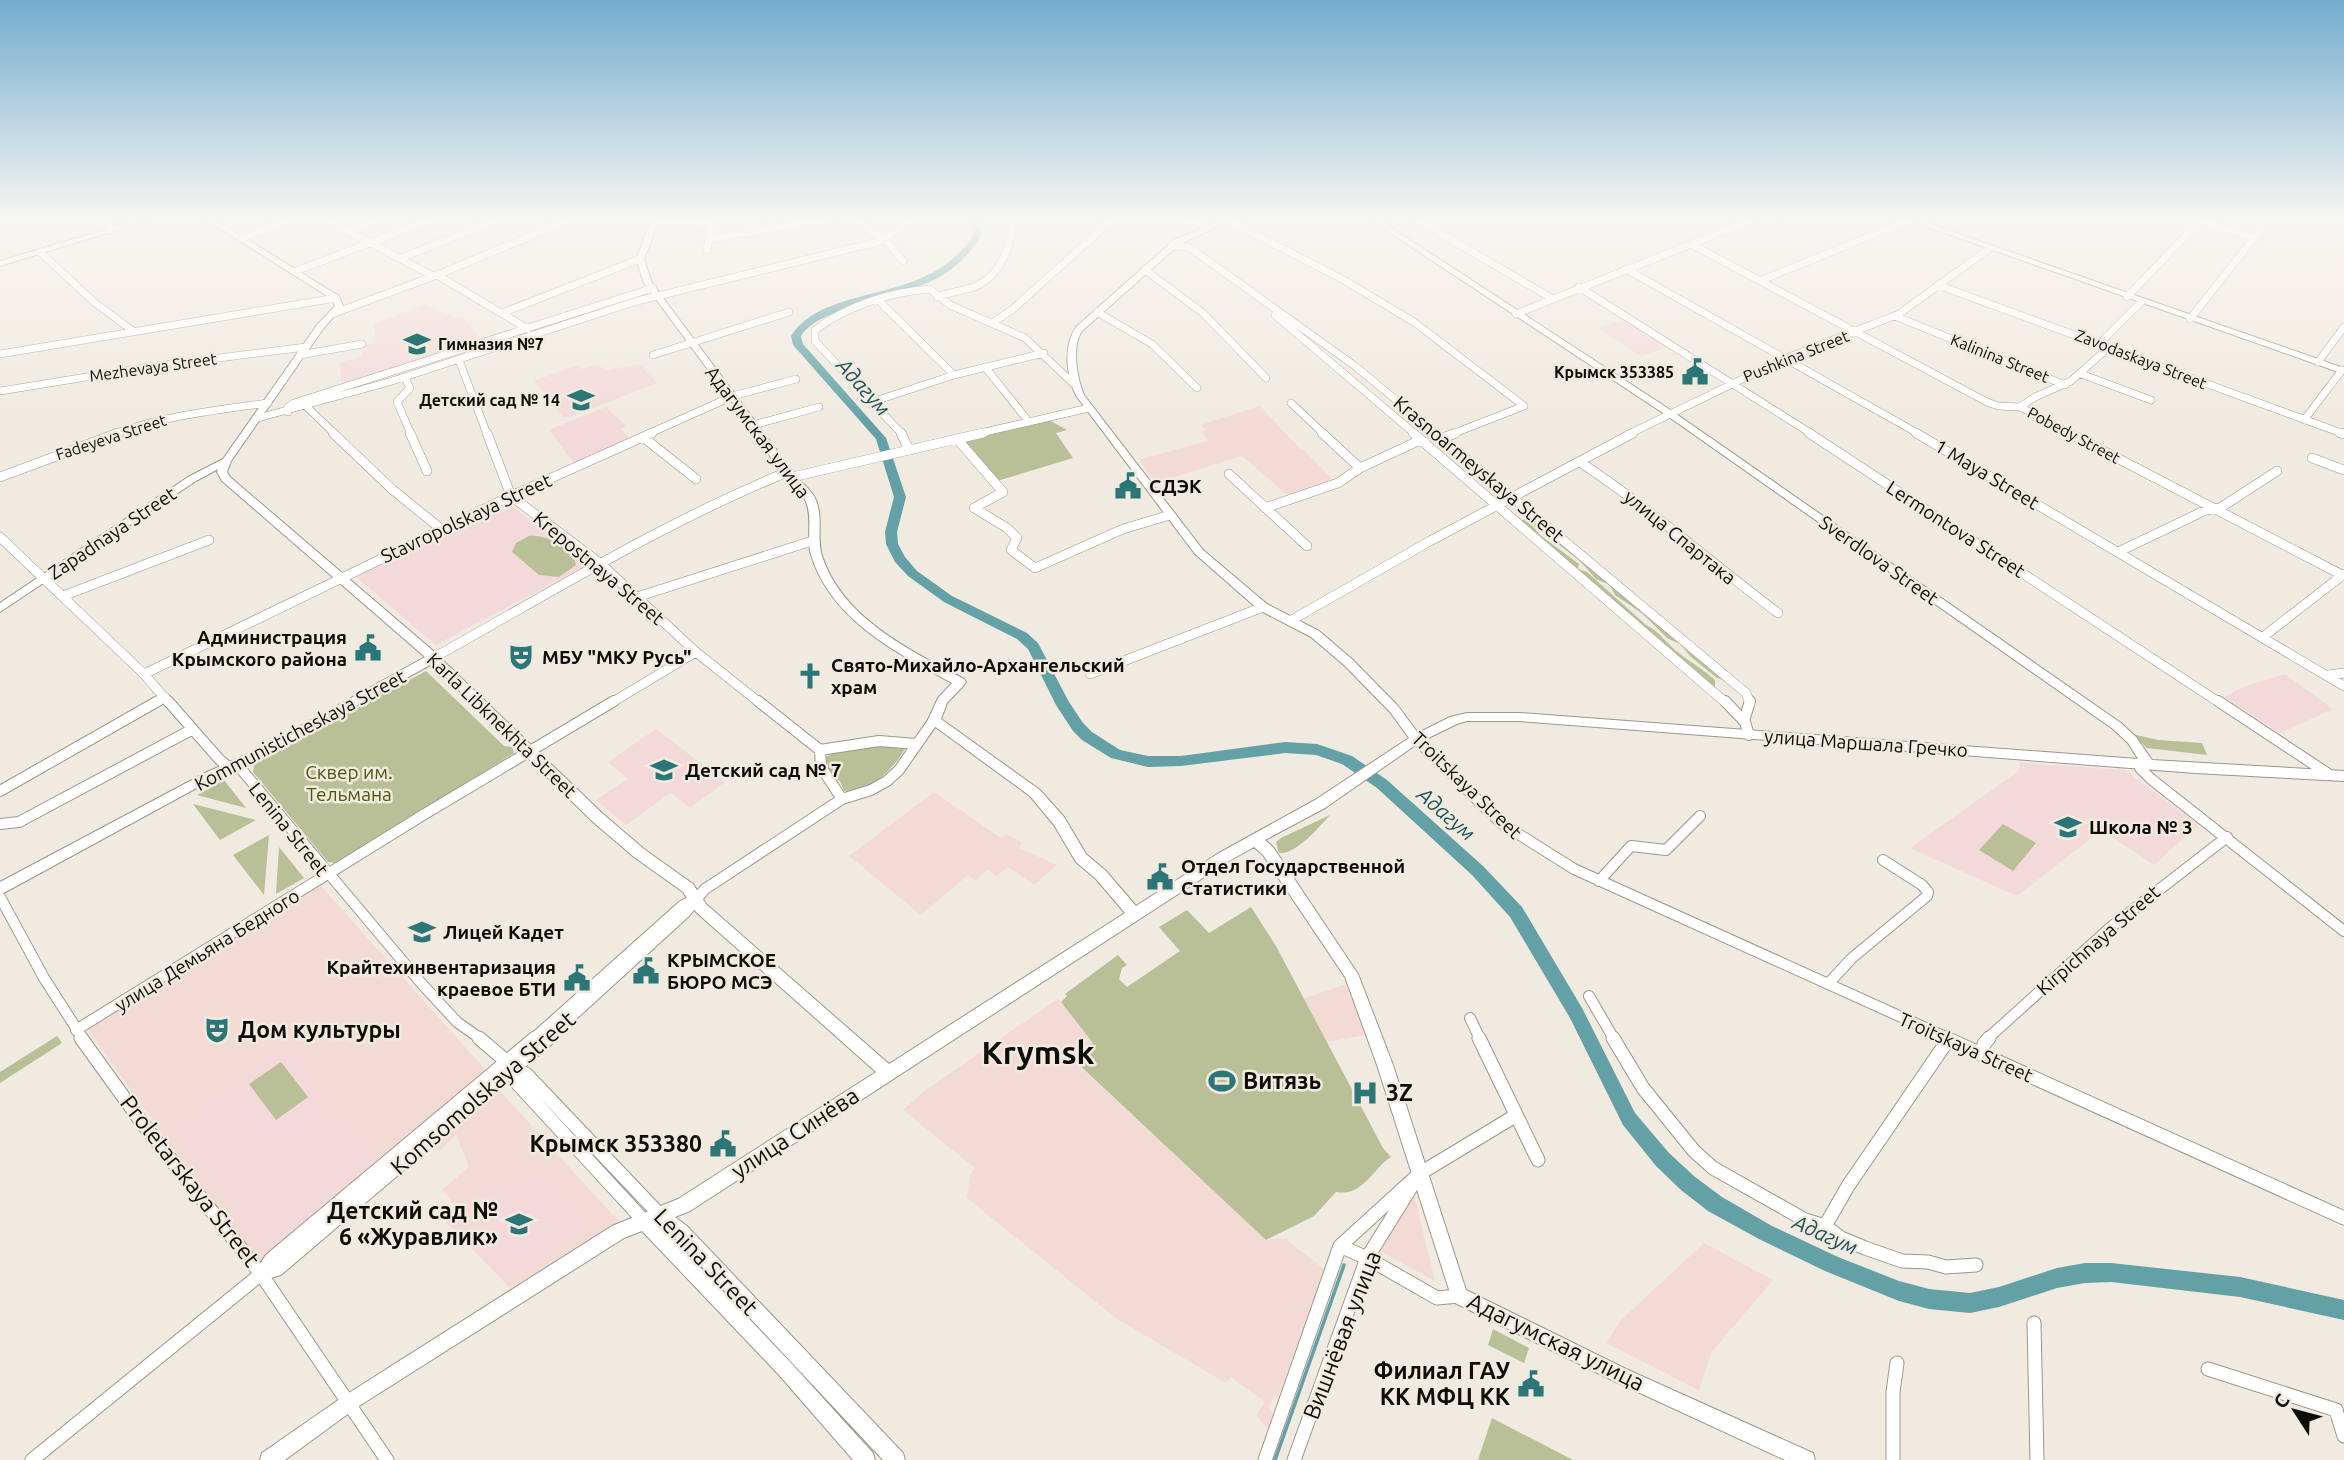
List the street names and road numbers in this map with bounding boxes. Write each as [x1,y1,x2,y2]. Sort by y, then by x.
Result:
street label: Pushkina Street [1740,326,1852,385]
street label: Zavodaskaya Street [2073,326,2210,393]
street label: Kalinina Street [1948,330,2053,386]
street label: Mezhevaya Street [88,349,218,385]
street label: Адагумская улица [701,362,815,502]
street label: Krasnoarmeyskaya Street [1389,391,1569,547]
street label: Pobedy Street [2025,403,2124,467]
street label: Fadeyeva Street [53,410,169,463]
street label: 1 Maya Street [1931,434,2044,514]
street label: Stavropolskaya Street [377,469,555,567]
street label: Lermontova Street [1883,476,2030,582]
street label: Zapadnaya Street [44,482,181,584]
street label: улица Спартака [1620,485,1740,589]
street label: Krepostnaya Street [529,507,669,630]
street label: Sverdlova Street [1815,511,1943,610]
street label: Karla Libknekhta Street [423,648,582,802]
street label: Kommunisticheskaya Street [191,665,410,795]
street label: улица Маршала Гречко [1763,725,1969,761]
street label: Troitskaya Street [1407,727,1527,843]
street label: Lenina Street [245,778,334,880]
street label: Kirpichnaya Street [2032,880,2165,1000]
street label: улица Демьяна Бедного [111,884,303,1016]
street label: Komsomolskaya Street [386,1006,580,1179]
street label: Troitskaya Street [1896,1008,2037,1087]
street label: улица Синёва [726,1082,863,1183]
street label: Proletarskaya Street [116,1090,265,1271]
street label: Lenina Street [650,1203,763,1320]
street label: Вишнёвая улица [1298,1247,1385,1422]
street label: Адагумская улица [1464,1288,1649,1395]

